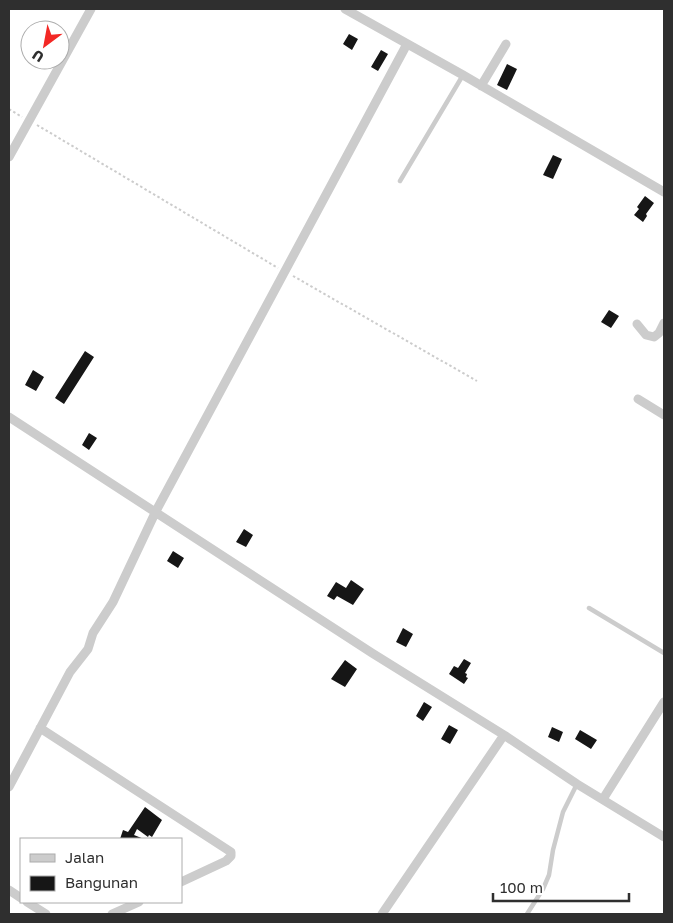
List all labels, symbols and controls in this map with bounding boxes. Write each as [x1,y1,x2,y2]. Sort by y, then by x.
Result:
north arrow [20,20,70,70]
text: U [29,47,47,66]
legend [20,838,182,903]
text: Jalan [65,848,104,866]
scale bar [493,870,629,902]
text: Bangunan [65,873,138,891]
text: 100 m [500,878,543,896]

